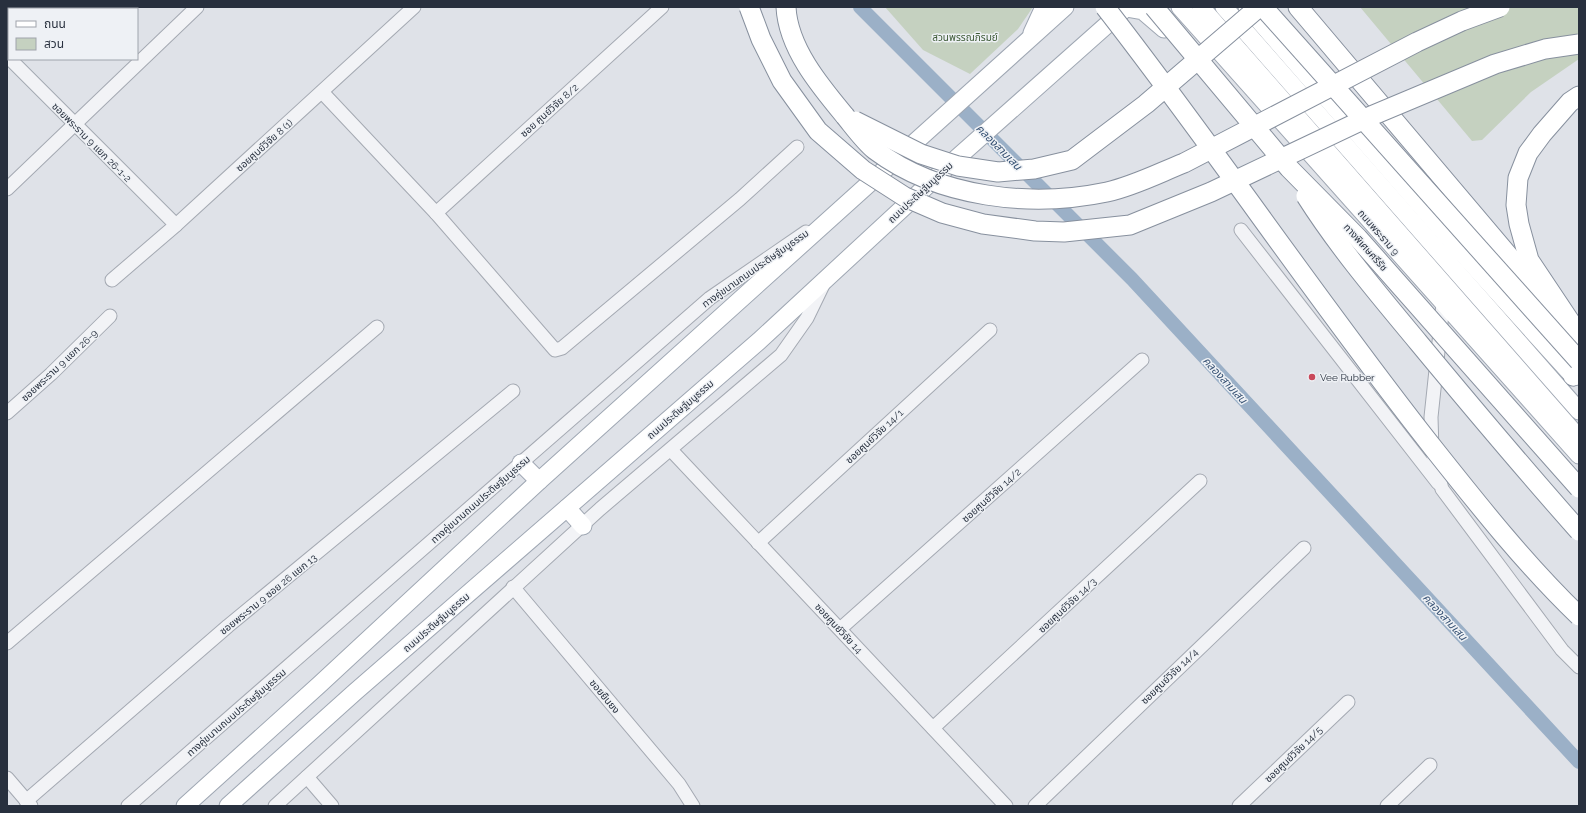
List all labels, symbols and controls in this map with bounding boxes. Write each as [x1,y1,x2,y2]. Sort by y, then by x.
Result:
legend [8,8,138,60]
text: ถนน [44,17,66,31]
park label: สวนพรรณภิรมย์ [932,32,998,43]
text: สวน [44,37,64,51]
street label: ซอย ศูนย์วิจัย 8/2 [518,82,581,140]
street label: ซอยพระราม 9 แยก 26-1-2 [50,101,133,184]
street label: ซอยศูนย์วิจัย 8 (1) [234,117,296,174]
water label: คลองสามเสน [973,122,1025,174]
street label: ถนนประดิษฐ์มนูธรรม [886,160,956,226]
street label: ถนนพระราม 9 [1356,207,1402,258]
street label: ทางพิเศษศรีรัช [1342,222,1390,273]
street label: ทางคู่ขนานถนนประดิษฐ์มนูธรรม [699,226,811,310]
street label: ซอยพระราม 9 แยก 26-9 [19,327,100,403]
water label: คลองสามเสน [1200,354,1250,407]
marker: Vee Rubber [1307,372,1317,382]
place label: Vee Rubber [1320,372,1375,383]
street label: ถนนประดิษฐ์มนูธรรม [645,378,716,442]
street label: ซอยศูนย์วิจัย 14/1 [843,407,906,466]
street label: ทางคู่ขนานถนนประดิษฐ์มนูธรรม [428,453,533,546]
street label: ซอยศูนย์วิจัย 14/2 [960,466,1024,525]
street label: ซอยพระราม 9 ซอย 26 แยก 13 [218,552,319,637]
street label: ซอยศูนย์วิจัย 14/3 [1036,576,1099,636]
street label: ถนนประดิษฐ์มนูธรรม [401,591,472,655]
water label: คลองสามเสน [1420,591,1470,644]
street label: ซอยศูนย์วิจัย 14 [812,601,865,657]
street label: ซอยศูนย์วิจัย 14/4 [1139,646,1201,707]
street label: ทางคู่ขนานถนนประดิษฐ์มนูธรรม [184,666,289,759]
street label: ซอยยืนยง [587,677,622,715]
street label: ซอยศูนย์วิจัย 14/5 [1262,724,1325,785]

